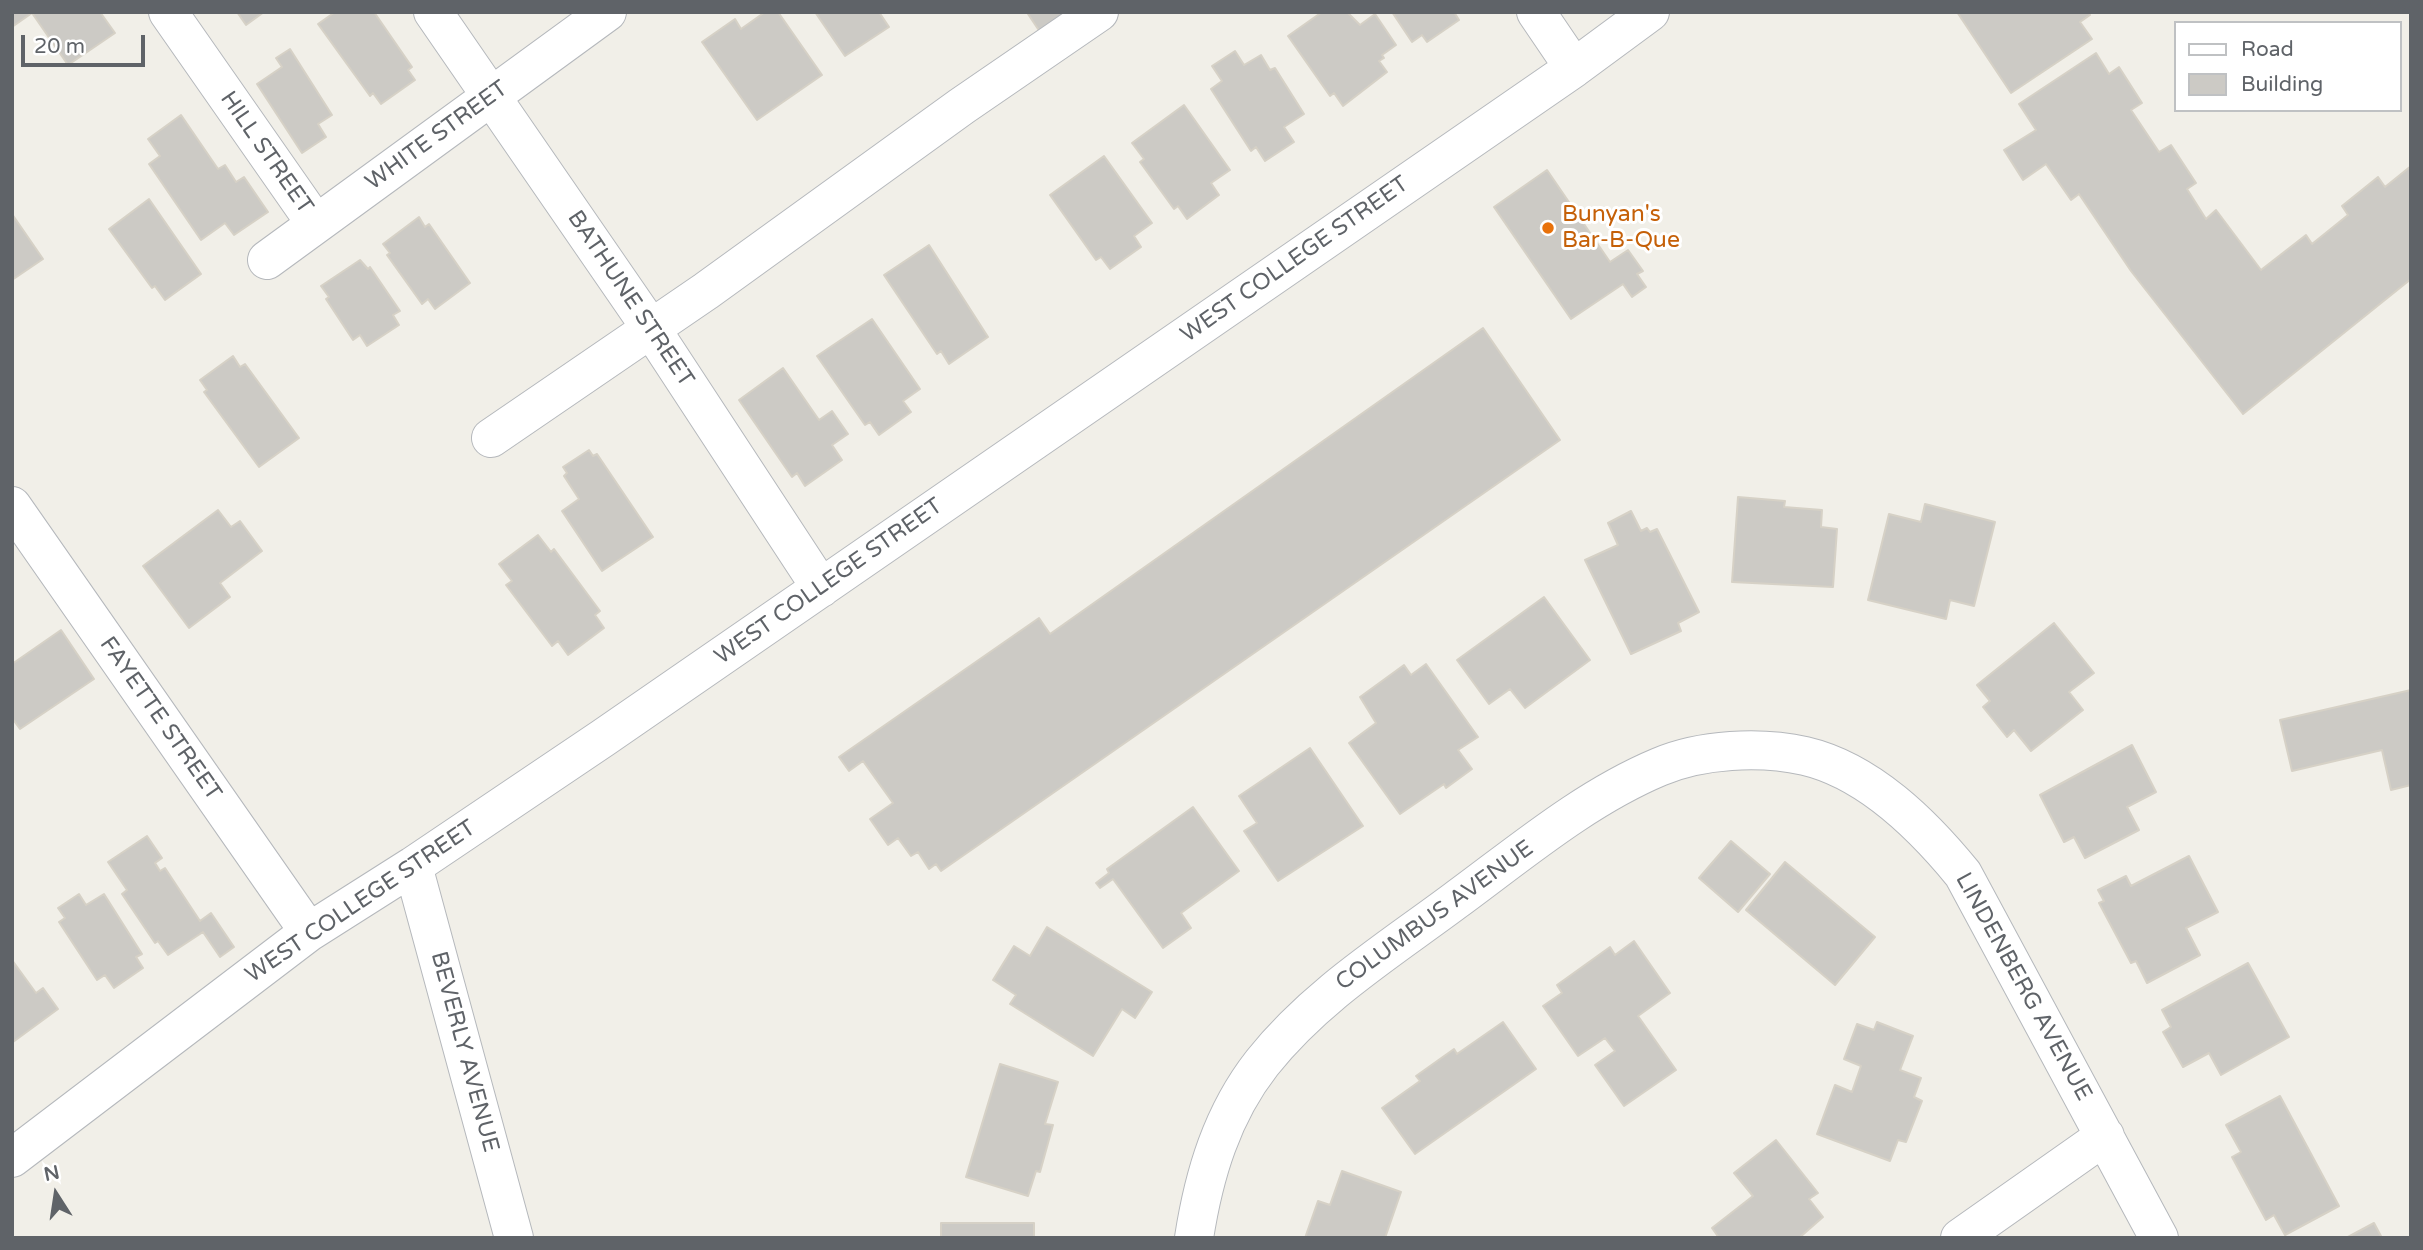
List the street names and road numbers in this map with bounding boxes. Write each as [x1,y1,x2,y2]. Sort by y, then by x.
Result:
street label: WHITE STREET [361,75,513,197]
street label: HILL STREET [214,86,318,220]
street label: WEST COLLEGE STREET [1176,171,1414,349]
street label: BATHUNE STREET [561,206,699,392]
street label: WEST COLLEGE STREET [710,493,948,671]
street label: FAYETTE STREET [93,632,227,806]
street label: WEST COLLEGE STREET [241,815,481,989]
street label: COLUMBUS AVENUE [1331,835,1539,997]
street label: LINDENBERG AVENUE [1949,868,2097,1106]
street label: BEVERLY AVENUE [424,949,504,1155]

